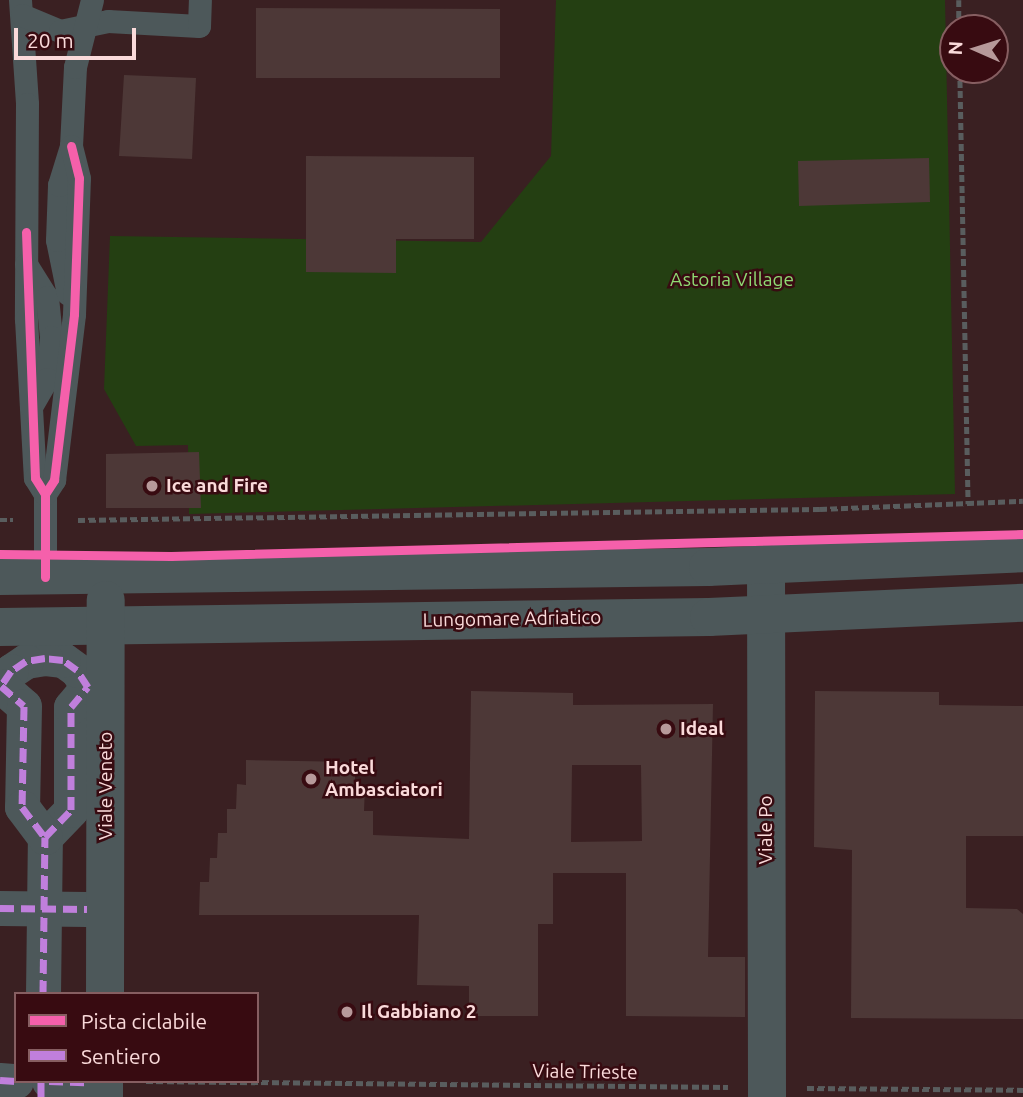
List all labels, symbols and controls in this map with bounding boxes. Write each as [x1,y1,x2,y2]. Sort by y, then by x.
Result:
scale bar [18,14,140,58]
north arrow [939,14,1009,84]
text: 20 m [27,28,74,52]
text: N [944,40,966,56]
park label: Astoria Village [670,269,794,291]
place label: Ice and Fire [166,475,268,497]
marker: Ice and Fire [144,478,160,494]
street label: Lungomare Adriatico [423,606,601,632]
place label: Ideal [680,718,724,740]
marker: Ideal [658,721,674,737]
street label: Viale Veneto [95,732,117,840]
place label: Hotel Ambasciatori [325,757,443,801]
marker: Hotel Ambasciatori [303,771,319,787]
street label: Viale Po [755,795,777,865]
legend [14,992,259,1083]
place label: Il Gabbiano 2 [361,1001,477,1023]
marker: Il Gabbiano 2 [339,1004,355,1020]
text: Pista ciclabile [81,1009,207,1033]
text: Sentiero [81,1044,161,1068]
street label: Viale Trieste [532,1060,638,1084]

